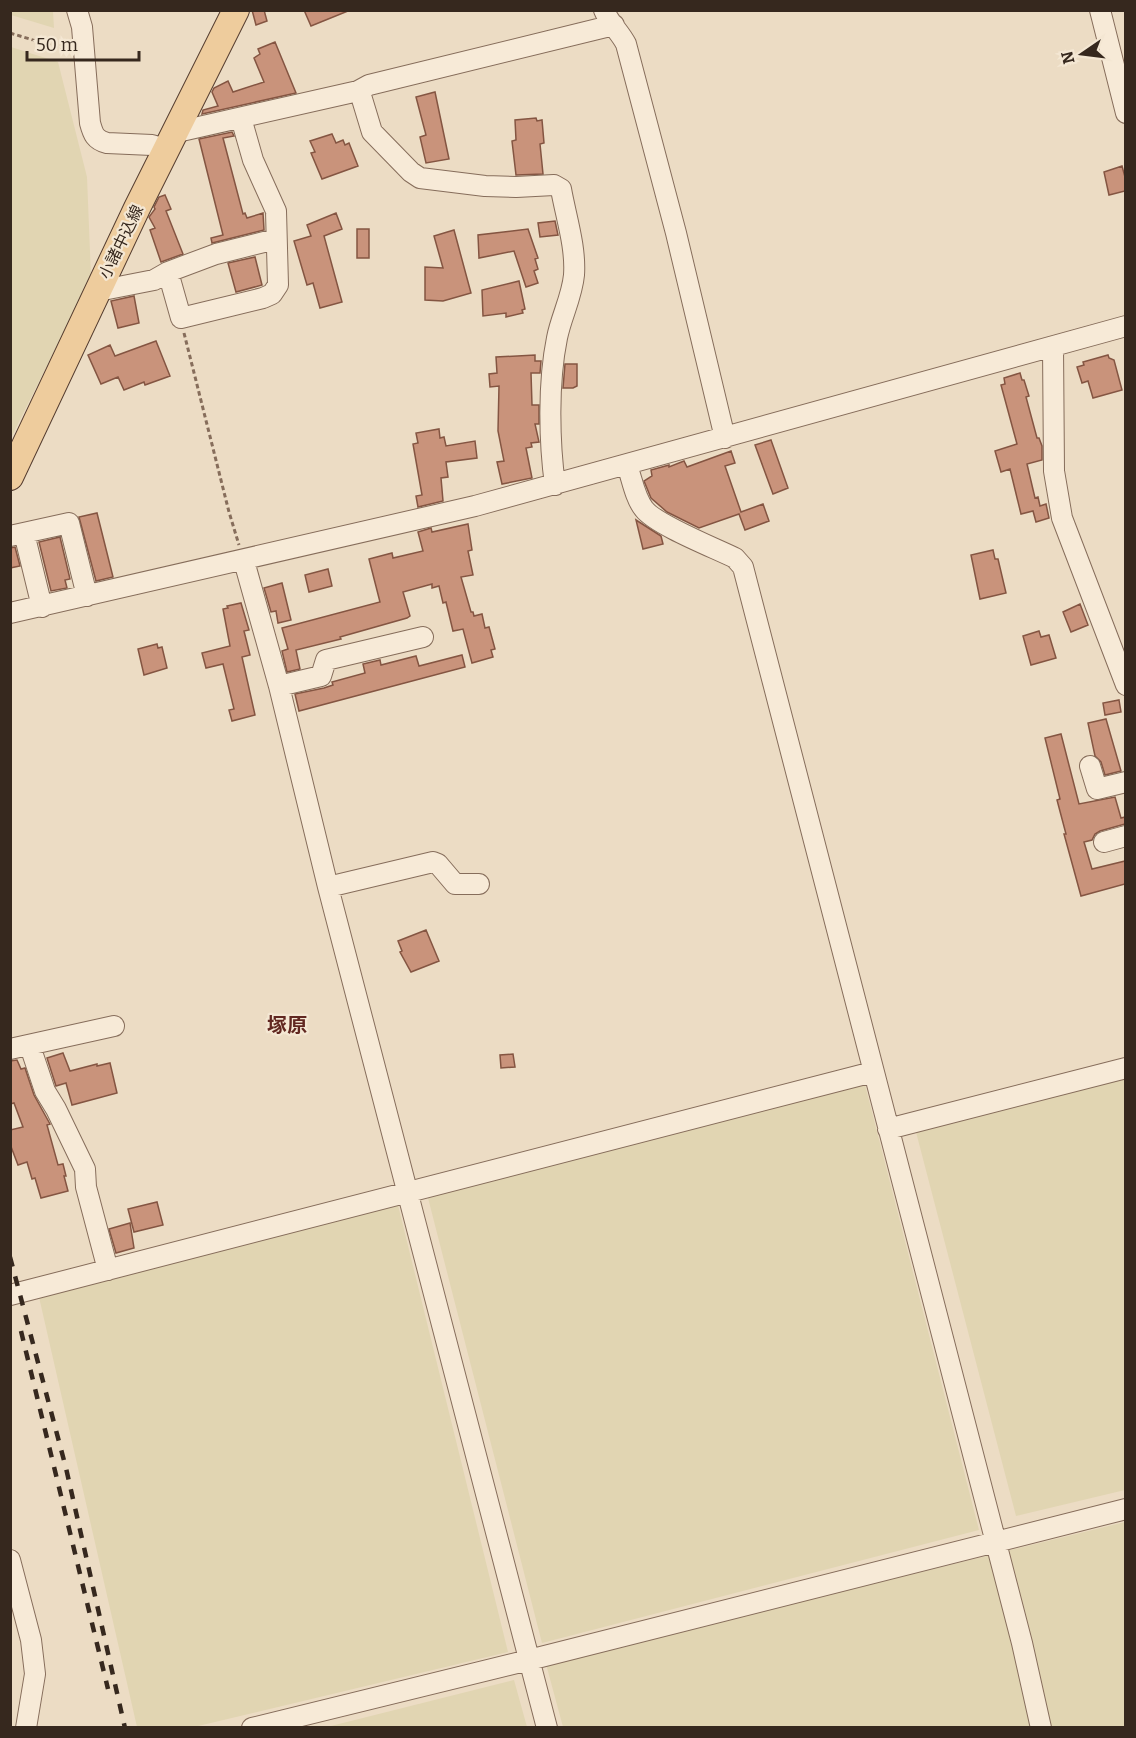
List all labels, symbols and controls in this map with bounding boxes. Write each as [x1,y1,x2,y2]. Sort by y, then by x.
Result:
scale bar [27,24,140,62]
north arrow [1052,24,1112,84]
text: 50 m [36,34,78,56]
text: N [1057,49,1079,66]
street label: 小諸中込線 [95,202,147,282]
district label: 塚原 [267,1013,307,1037]

